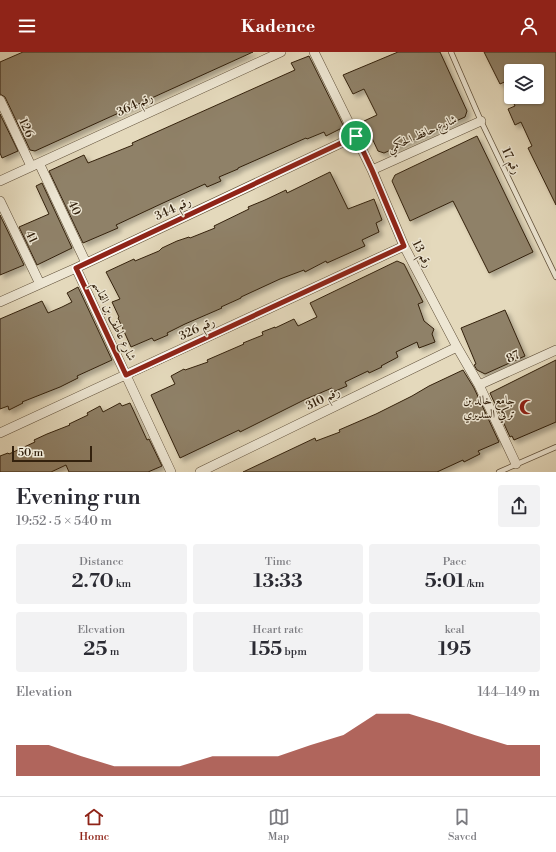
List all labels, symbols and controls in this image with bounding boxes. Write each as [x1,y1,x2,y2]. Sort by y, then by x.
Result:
icon: menu [16,15,38,37]
text: Kadence [241,15,315,38]
icon: person [518,15,540,37]
map controls [504,64,544,104]
button: layers [504,64,544,104]
street label: رقم 364 [114,90,157,123]
street label: شارع حافظ الحكمي [385,112,461,160]
street label: 126 [15,116,37,140]
pin [339,119,373,153]
icon: arrive [345,125,367,147]
street label: رقم 17 [495,145,524,178]
street label: رقم 344 [152,194,195,227]
street label: 40 [64,198,84,218]
street label: 41 [22,228,41,246]
street label: رقم 13 [406,238,435,272]
street label: شارع عاطف بن القاسم [85,279,139,365]
street label: رقم 326 [177,314,219,347]
street label: 87 [504,347,522,367]
street label: رقم 310 [303,384,344,416]
place label: جامع خالد بن تركي السديري [463,393,515,424]
mosque icon: جامع خالد بن تركي السديري [518,398,536,416]
scale bar [12,444,92,463]
text: 50 m [18,446,43,460]
text: Evening run [16,484,141,511]
button: share [498,485,540,527]
text: 19:52 · 5 × 540 m [16,513,112,529]
text: Distance [79,555,124,569]
text: Time [265,555,291,569]
text: Pace [443,555,466,569]
text: 2.70 [71,569,114,594]
text: 13:33 [253,569,303,594]
text: 5:01 [425,569,465,594]
text: km [114,577,131,591]
text: /km [465,577,484,591]
text: Elevation [78,623,125,637]
text: Heart rate [253,623,303,637]
text: kcal [445,623,465,637]
text: 25 [83,637,107,662]
text: 155 [249,637,282,662]
text: 195 [438,637,471,662]
text: m [107,645,119,659]
text: bpm [282,645,307,659]
text: Elevation [16,684,72,700]
text: 144–149 m [477,684,540,700]
tab: Home [79,806,109,844]
tab: Map [268,806,290,844]
tab: Saved [448,806,477,844]

